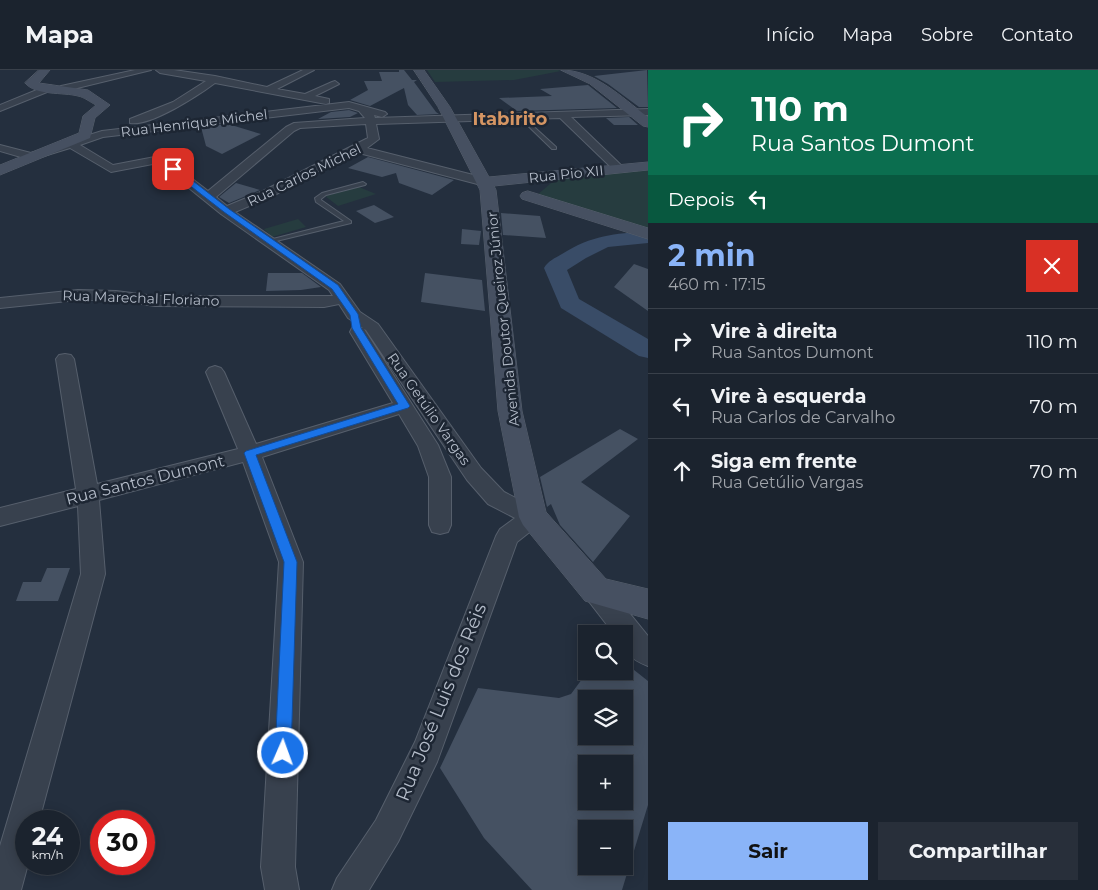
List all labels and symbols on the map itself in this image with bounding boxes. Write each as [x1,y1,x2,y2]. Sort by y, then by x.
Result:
street label: Rua Henrique Michel [120,105,268,141]
district label: Itabirito [473,108,548,130]
street label: Rua Carlos Michel [244,140,364,210]
pin [152,148,194,190]
street label: Rua Pio XII [528,161,604,187]
street label: Avenida Doutor Queiroz Júnior [483,210,523,427]
street label: Rua Marechal Floriano [62,286,220,310]
street label: Rua Getúlio Vargas [383,349,475,469]
street label: Rua Santos Dumont [64,451,227,509]
street label: Rua José Luis dos Réis [391,600,491,804]
position arrow [256,726,308,778]
speed limit sign: 30 [90,810,155,875]

